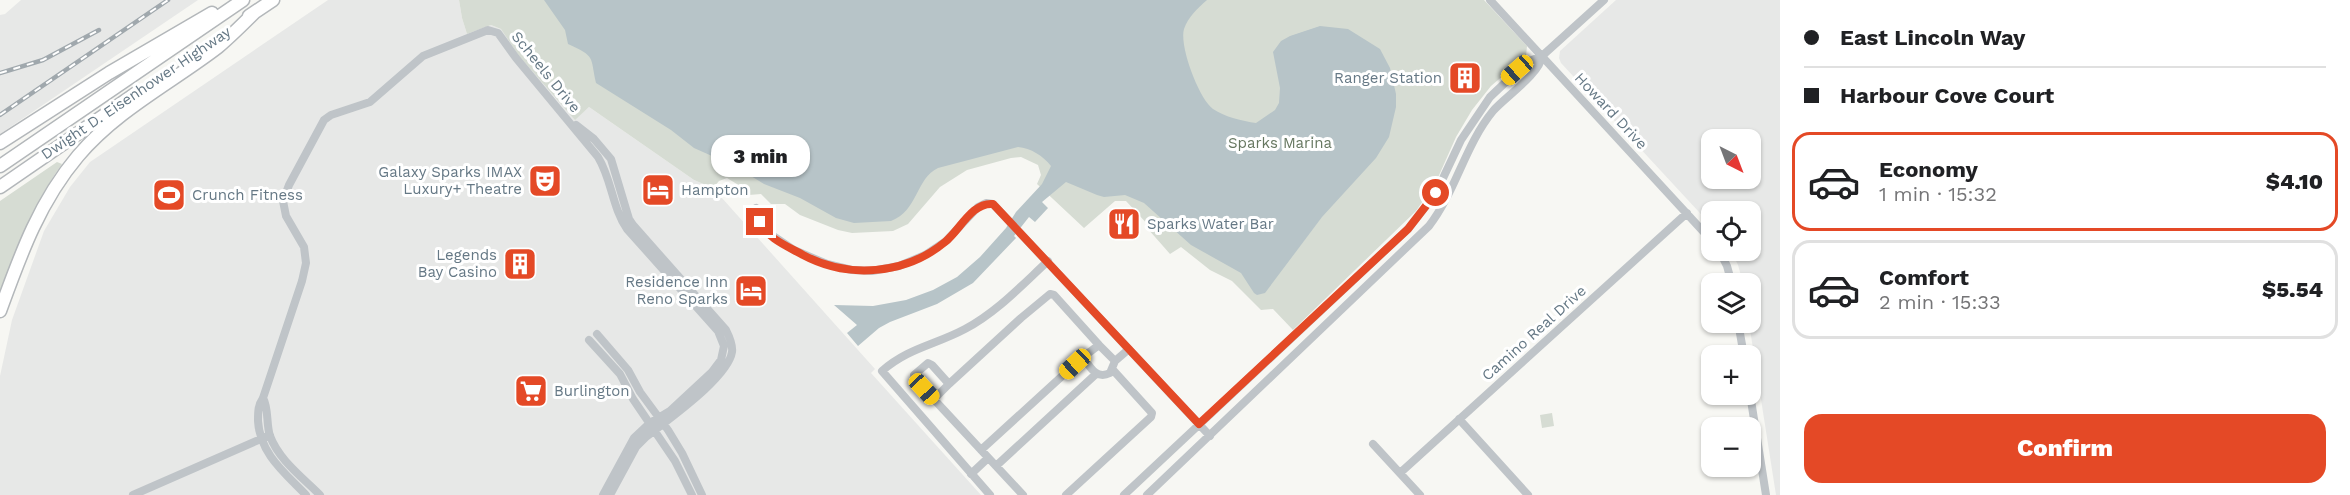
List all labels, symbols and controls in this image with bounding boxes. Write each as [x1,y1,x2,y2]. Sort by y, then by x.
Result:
street label: Dwight D. Eisenhower Highway [38,23,234,163]
text: East Lincoln Way [1840,25,2025,50]
street label: Scheels Drive [508,28,584,116]
car [1498,51,1536,89]
building icon: Ranger Station [1447,60,1483,96]
place label: Ranger Station [1334,69,1442,87]
street label: Howard Drive [1571,69,1651,153]
text: Harbour Cove Court [1840,83,2054,108]
north arrow [1701,129,1761,189]
map controls [1701,129,1761,477]
park label: Sparks Marina [1228,134,1333,152]
callout: 3 min [710,135,810,177]
text: 3 min [733,144,788,168]
icon: car [1807,155,1861,209]
text: Economy [1879,157,1978,182]
place label: Galaxy Sparks IMAX Luxury+ Theatre [378,163,522,198]
theatre icon: Galaxy Sparks IMAX Luxury+ Theatre [527,163,563,199]
text: $4.10 [2266,169,2323,194]
hotel icon: Hampton [640,172,676,208]
sports icon: Crunch Fitness [151,177,187,213]
route start [1422,179,1449,206]
place label: Hampton [681,181,749,199]
text: 1 min · 15:32 [1879,182,1997,206]
place label: Crunch Fitness [192,186,303,204]
button: locate [1701,201,1761,261]
restaurant icon: Sparks Water Bar [1106,206,1142,242]
route end [746,208,773,235]
place label: Sparks Water Bar [1147,215,1274,233]
place label: Legends Bay Casino [418,246,497,281]
building icon: Legends Bay Casino [502,246,538,282]
icon: car [1807,263,1861,317]
text: Comfort [1879,265,1969,290]
place label: Residence Inn Reno Sparks [625,273,728,308]
hotel icon: Residence Inn Reno Sparks [733,273,769,309]
button: layers [1701,273,1761,333]
text: $5.54 [2262,277,2323,302]
street label: Camino Real Drive [1478,282,1590,384]
text: 2 min · 15:33 [1879,290,2001,314]
car [1056,345,1094,383]
button: + [1701,345,1761,405]
car [905,370,943,408]
supermarket icon: Burlington [513,373,549,409]
place label: Burlington [554,382,630,400]
button: Confirm [1804,414,2326,483]
button: − [1701,417,1761,477]

